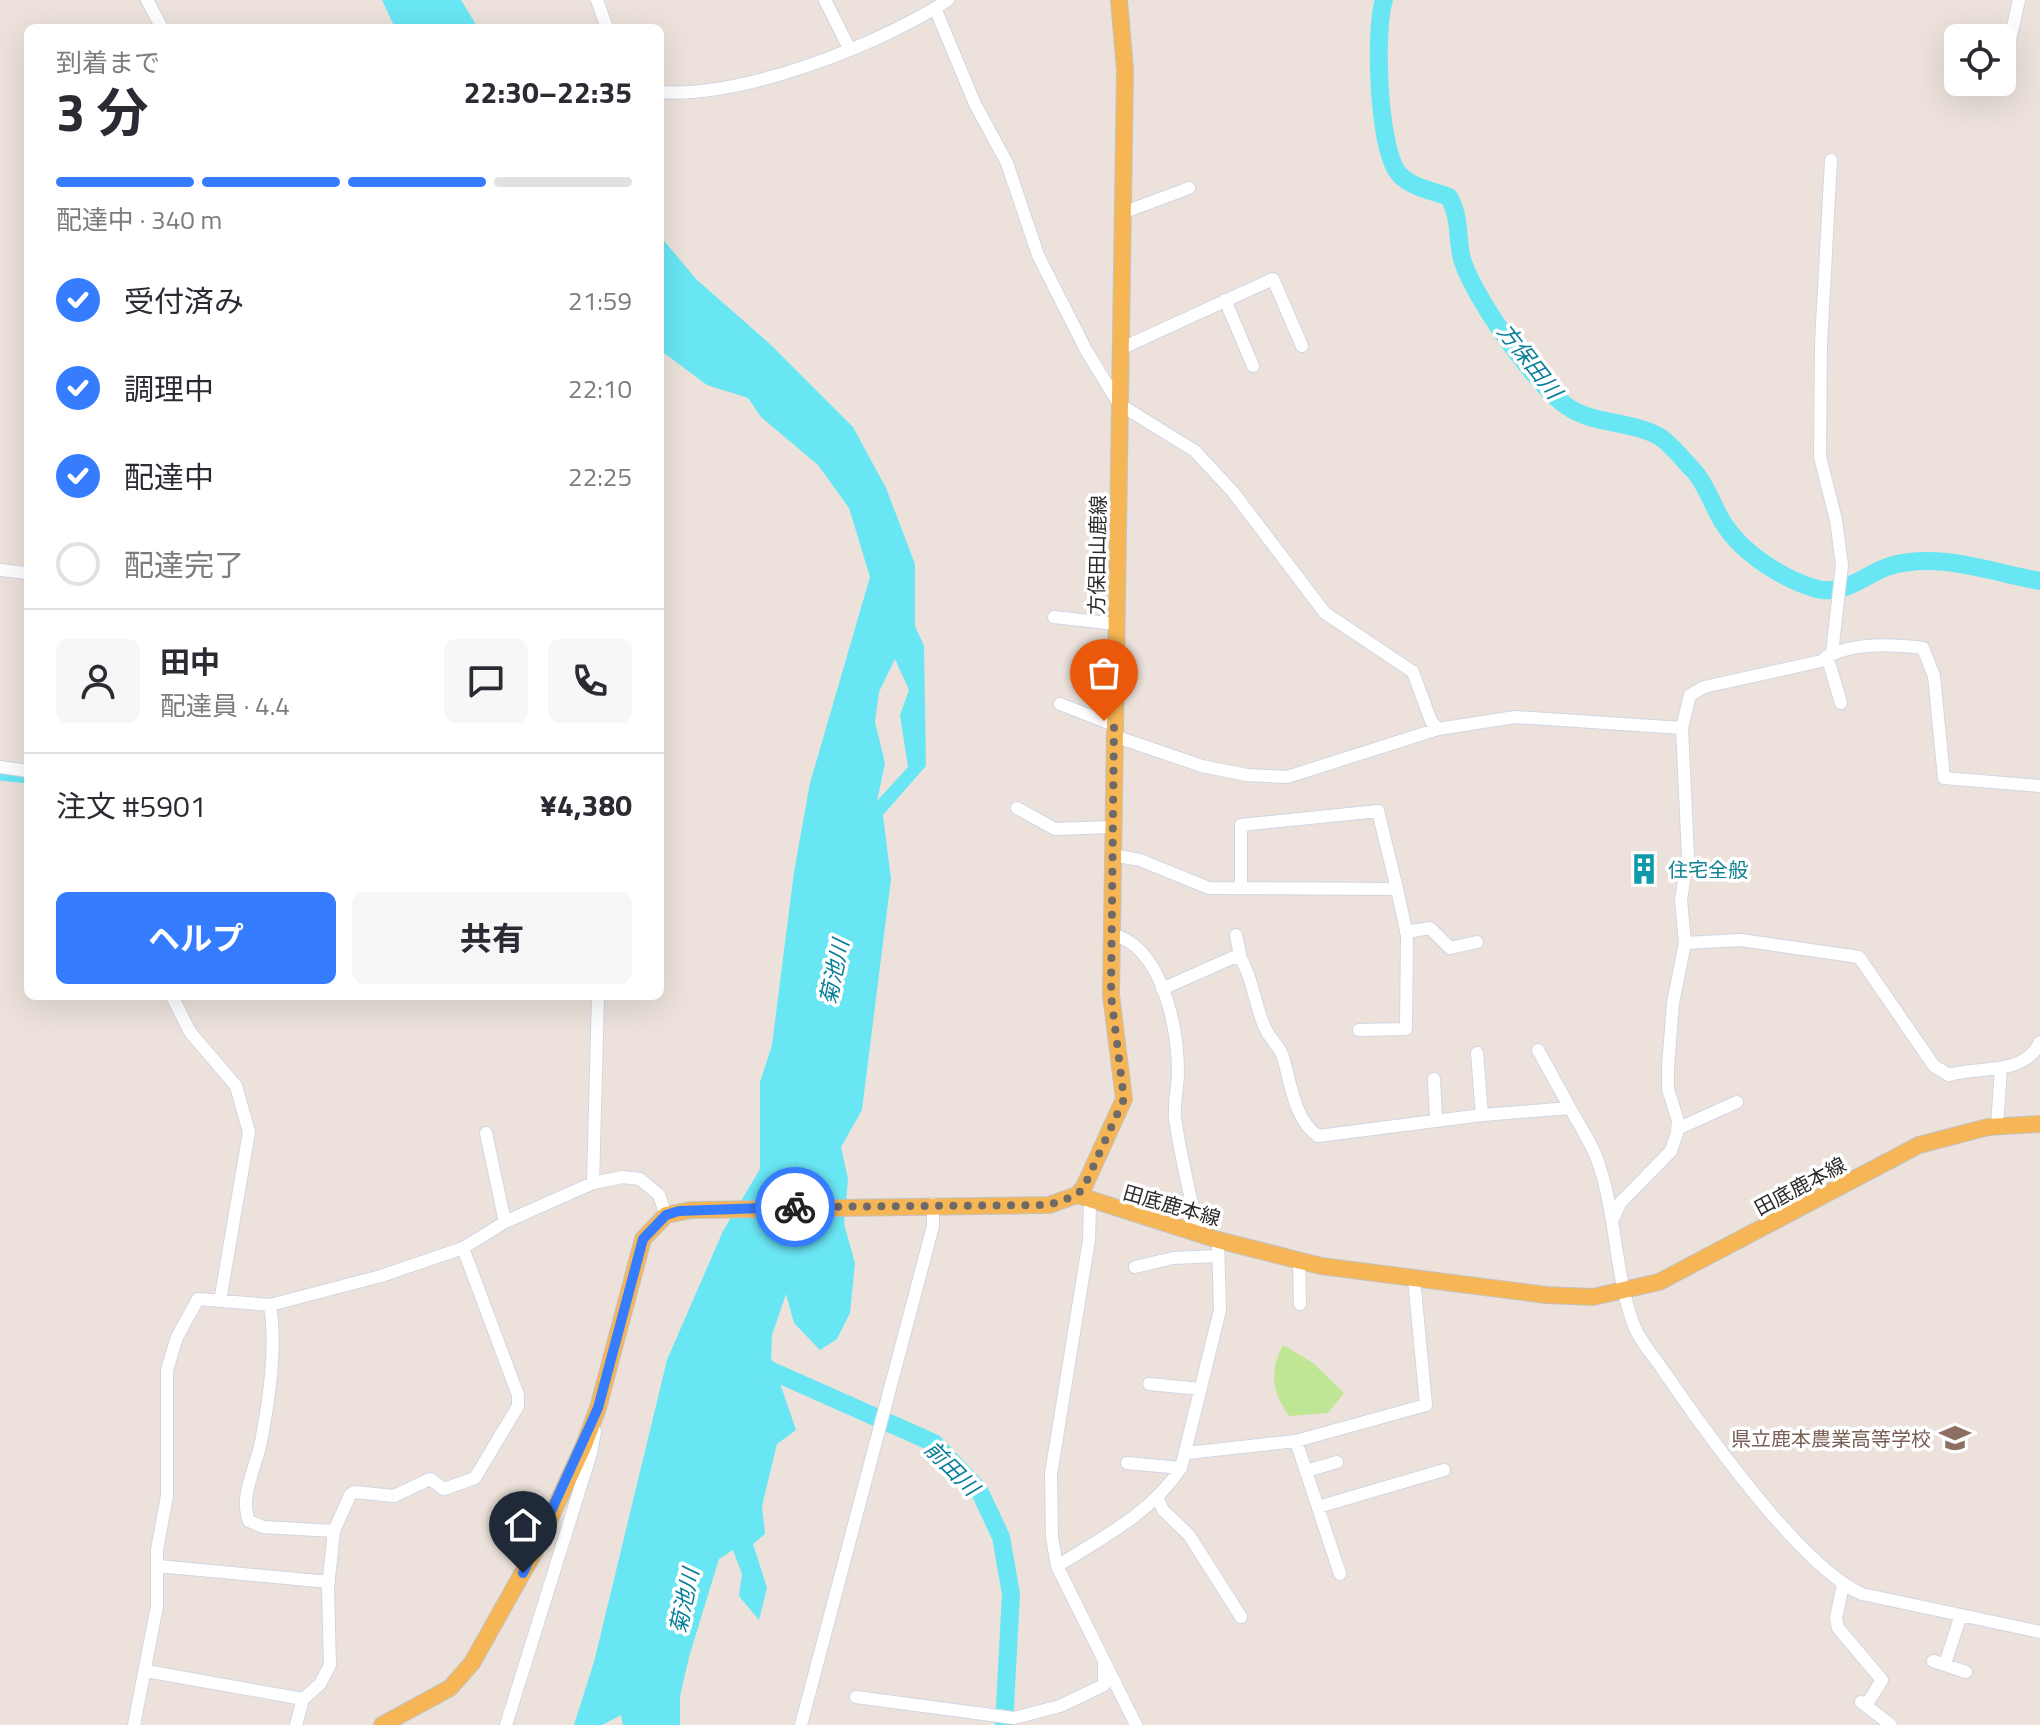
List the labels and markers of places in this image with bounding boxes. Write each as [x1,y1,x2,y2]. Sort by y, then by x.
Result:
pin [1070,639,1138,721]
building icon: 住宅全般 [1627,852,1661,886]
place label: 住宅全般 [1668,854,1748,885]
school or university icon: 県立鹿本農業高等学校 [1938,1421,1972,1455]
place label: 県立鹿本農業高等学校 [1731,1423,1931,1454]
pin [489,1491,557,1573]

